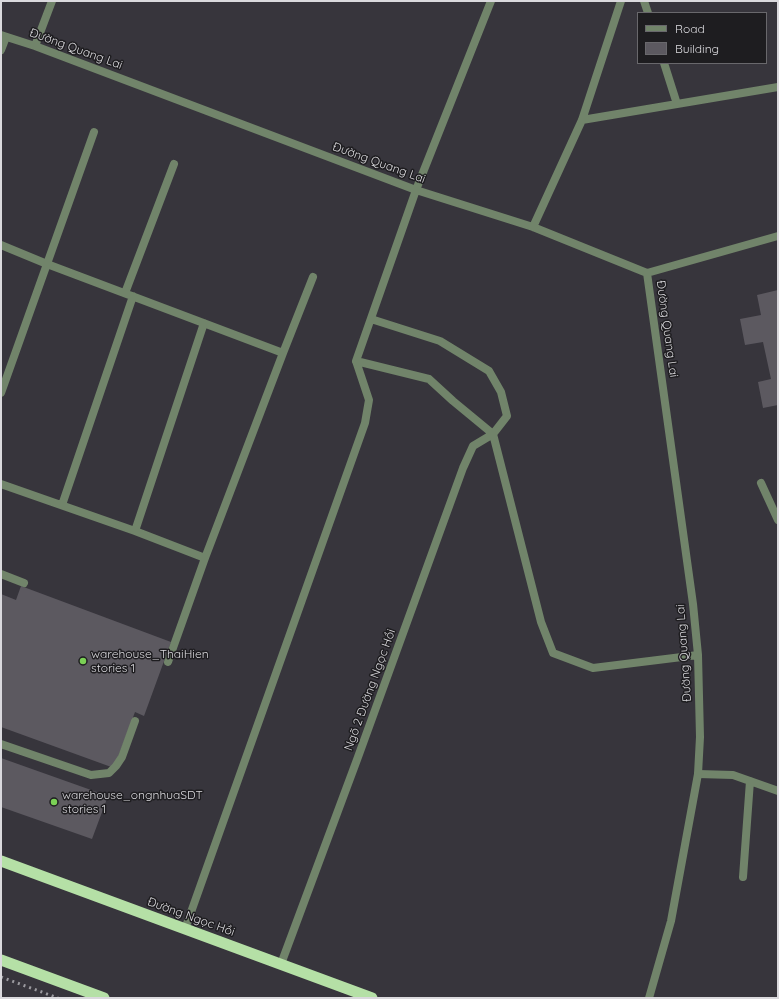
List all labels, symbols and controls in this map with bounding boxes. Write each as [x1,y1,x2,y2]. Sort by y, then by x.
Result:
legend [637,12,767,64]
text: Road [675,21,705,36]
street label: Đường Quang Lai [28,26,124,72]
text: Building [675,41,719,56]
street label: Đường Quang Lai [331,140,427,186]
street label: Đường Quang Lai [653,280,681,378]
street label: Đường Quang Lai [673,604,695,702]
street label: Ngõ 2 Đường Ngọc Hồi [341,627,399,753]
place label: warehouse_ThaiHien stories 1 [91,647,209,675]
marker: warehouse_ThaiHien stories 1 [78,656,88,666]
place label: warehouse_ongnhuaSDT stories 1 [62,788,203,816]
marker: warehouse_ongnhuaSDT stories 1 [49,797,59,807]
street label: Đường Ngọc Hồi [145,895,237,939]

